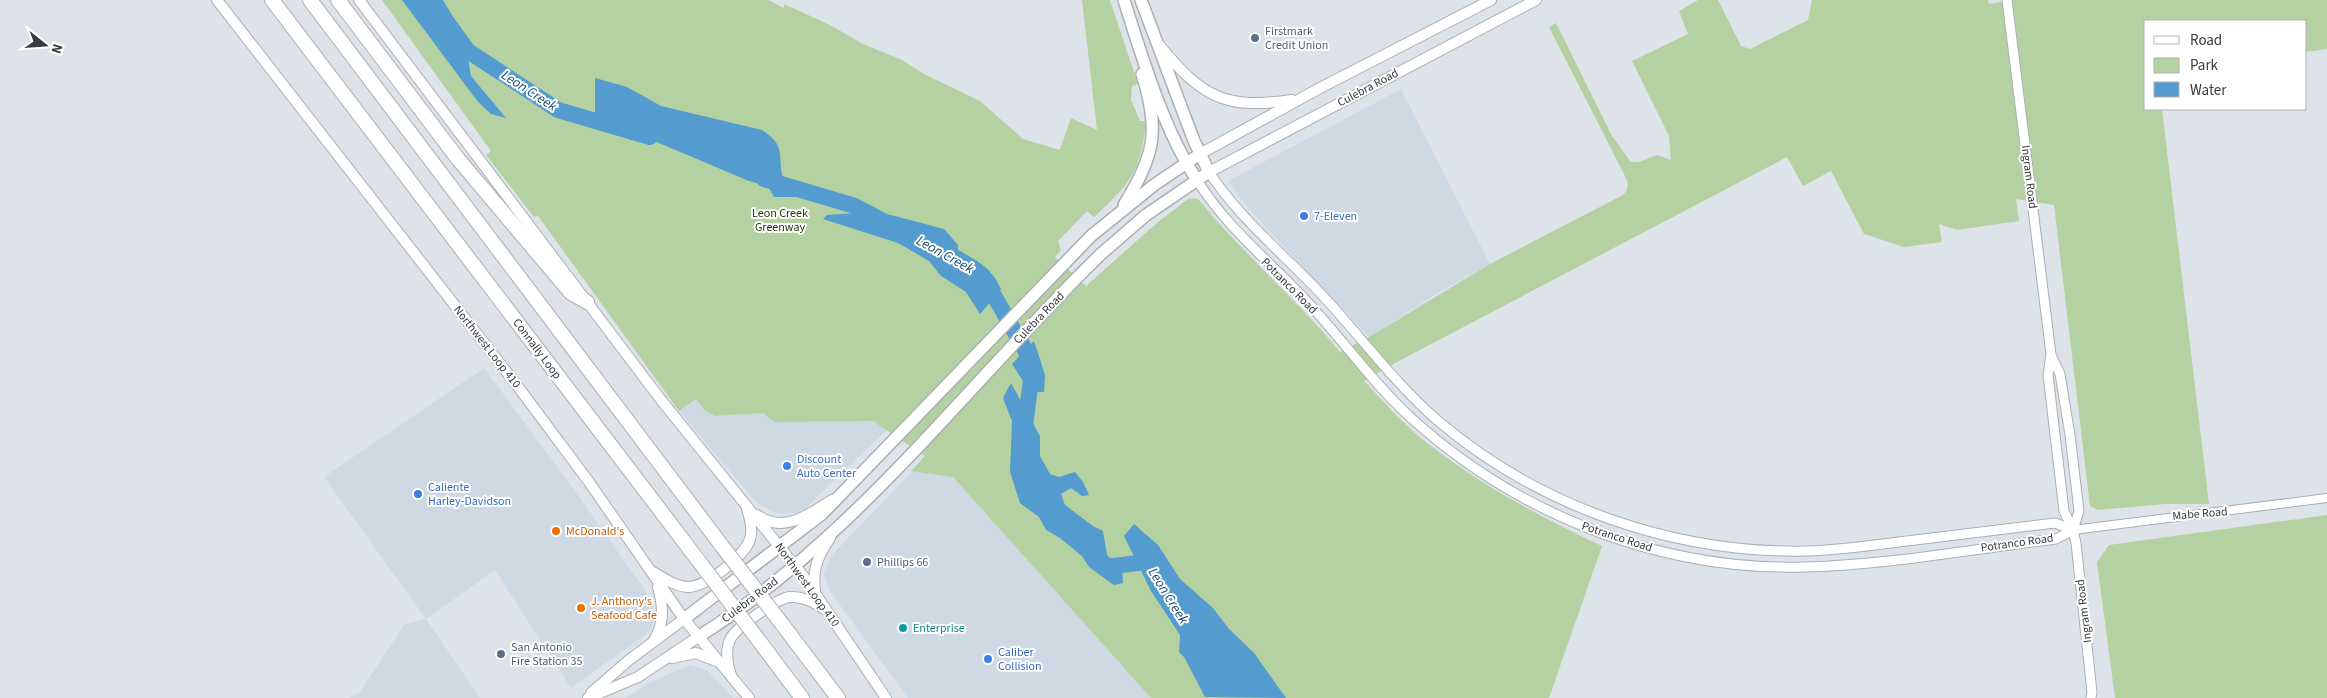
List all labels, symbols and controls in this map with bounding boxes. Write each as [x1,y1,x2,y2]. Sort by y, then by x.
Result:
north arrow [20,20,70,70]
legend [2144,20,2307,110]
place label: Firstmark Credit Union [1265,23,1328,54]
text: Road [2190,30,2222,51]
marker: Firstmark Credit Union [1249,32,1261,44]
text: N [46,41,67,56]
text: Park [2190,55,2219,76]
street label: Culebra Road [1334,65,1402,111]
water label: Leon Creek [497,66,561,117]
text: Water [2190,80,2227,101]
street label: Ingram Road [2017,144,2041,210]
park label: Leon Creek Greenway [752,205,808,236]
place label: 7-Eleven [1314,208,1357,225]
marker: 7-Eleven [1298,210,1310,222]
water label: Leon Creek [913,231,978,279]
street label: Potranco Road [1257,254,1321,318]
street label: Culebra Road [1010,288,1068,348]
street label: Northwest Loop 410 [449,302,525,392]
street label: Connally Loop [509,315,566,383]
place label: Discount Auto Center [797,451,857,482]
marker: Discount Auto Center [781,460,793,472]
place label: Caliente Harley-Davidson [428,479,511,510]
marker: Caliente Harley-Davidson [412,488,424,500]
street label: Mabe Road [2172,503,2228,525]
street label: Potranco Road [1580,518,1654,556]
place label: McDonald's [566,523,624,540]
marker: McDonald's [550,525,562,537]
street label: Potranco Road [1980,529,2054,557]
street label: Northwest Loop 410 [771,539,843,631]
place label: Phillips 66 [877,554,928,571]
marker: Phillips 66 [861,556,873,568]
water label: Leon Creek [1143,564,1193,628]
street label: Culebra Road [718,573,782,627]
street label: Ingram Road [2072,578,2096,644]
place label: J. Anthony's Seafood Cafe [591,593,657,624]
marker: J. Anthony's Seafood Cafe [575,602,587,614]
place label: Enterprise [913,620,965,637]
marker: Enterprise [897,622,909,634]
place label: San Antonio Fire Station 35 [511,639,583,670]
place label: Caliber Collision [998,644,1041,675]
marker: San Antonio Fire Station 35 [495,648,507,660]
marker: Caliber Collision [982,653,994,665]

